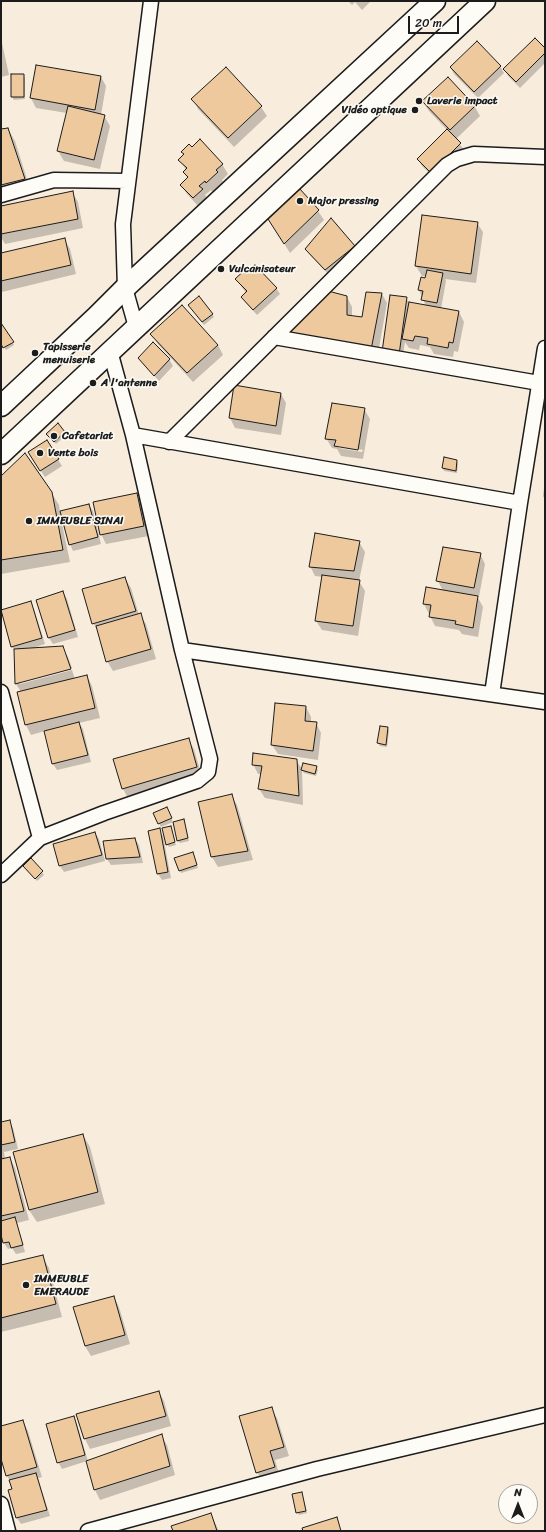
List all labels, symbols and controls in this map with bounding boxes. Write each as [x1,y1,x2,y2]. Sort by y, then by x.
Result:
scale bar [410,8,461,34]
text: 20 m [415,12,442,34]
place label: Laverie impact [427,94,498,108]
marker: Laverie impact [414,96,424,106]
place label: Vidéo optique [341,103,407,117]
marker: Vidéo optique [410,105,420,115]
place label: Major pressing [308,194,379,208]
marker: Major pressing [295,196,305,206]
place label: Vulcanisateur [229,262,295,276]
marker: Vulcanisateur [216,264,226,274]
place label: Tapisserie menuiserie [43,340,95,366]
marker: Tapisserie menuiserie [30,348,40,358]
place label: A l'antenne [101,376,157,390]
marker: A l'antenne [88,378,98,388]
place label: Cafetariat [62,429,113,443]
marker: Cafetariat [49,431,59,441]
place label: Vente bois [48,446,98,460]
marker: Vente bois [35,448,45,458]
place label: IMMEUBLE SINAI [37,514,123,528]
marker: IMMEUBLE SINAI [24,516,34,526]
place label: IMMEUBLE EMERAUDE [34,1272,89,1298]
marker: IMMEUBLE EMERAUDE [21,1280,31,1290]
text: N [514,1483,522,1502]
north arrow [498,1484,538,1524]

